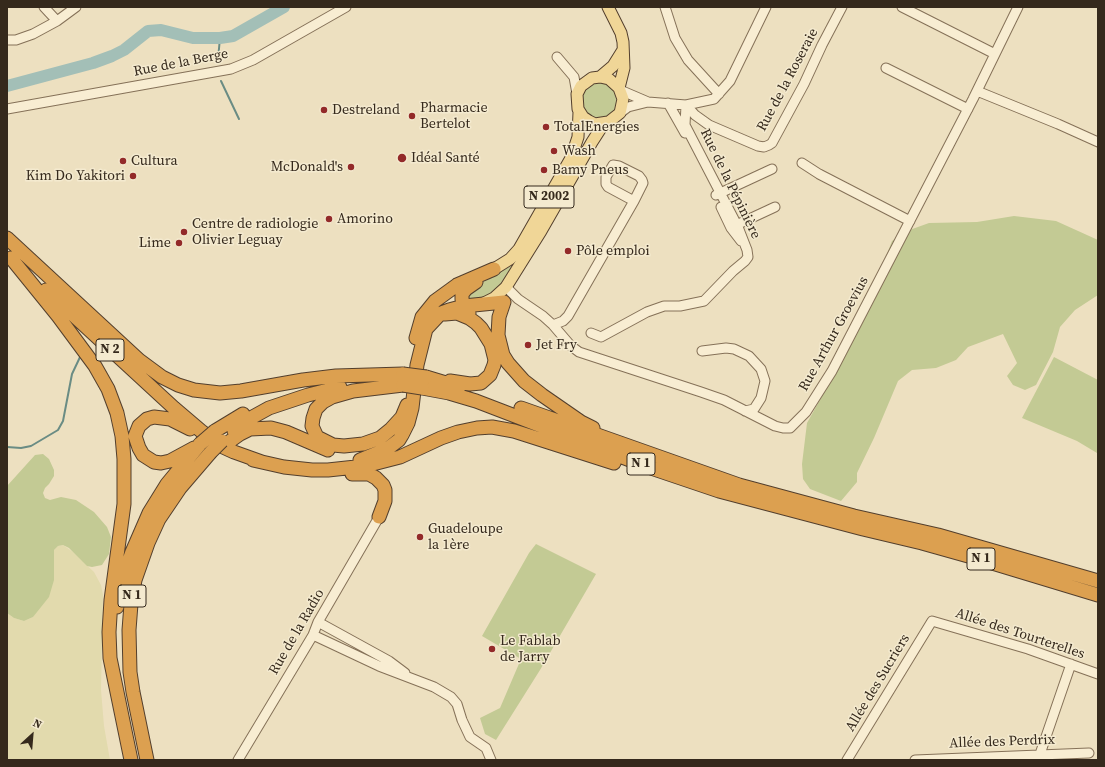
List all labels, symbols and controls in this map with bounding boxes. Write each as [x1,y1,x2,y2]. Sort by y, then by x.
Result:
street label: Rue de la Roseraie [754,26,822,134]
street label: Rue de la Berge [132,46,230,80]
place label: Pharmacie Bertelot [420,100,488,132]
place label: Destreland [332,102,400,118]
marker: Destreland [319,105,329,115]
marker: Pharmacie Bertelot [407,111,417,121]
place label: TotalEnergies [554,119,639,135]
marker: TotalEnergies [541,122,551,132]
street label: Rue de la Pépinière [696,126,764,242]
place label: Wash [562,143,596,159]
marker: Wash [549,146,559,156]
place label: Idéal Santé [411,150,480,166]
marker: Idéal Santé [396,152,408,164]
place label: Cultura [131,153,178,169]
marker: Cultura [118,156,128,166]
place label: McDonald's [271,159,343,175]
marker: McDonald's [346,162,356,172]
place label: Bamy Pneus [552,162,628,178]
marker: Bamy Pneus [539,165,549,175]
place label: Kim Do Yakitori [26,168,125,184]
marker: Kim Do Yakitori [128,171,138,181]
road number: N 2002 [524,186,574,208]
place label: Amorino [337,211,393,227]
marker: Amorino [324,214,334,224]
place label: Centre de radiologie Olivier Leguay [192,216,318,248]
marker: Centre de radiologie Olivier Leguay [179,227,189,237]
place label: Lime [139,235,171,251]
marker: Lime [174,238,184,248]
place label: Pôle emploi [576,243,650,259]
marker: Pôle emploi [563,246,573,256]
street label: Rue Arthur Groevius [795,274,873,394]
place label: Jet Fry [536,337,577,353]
road number: N 2 [96,339,124,361]
marker: Jet Fry [523,340,533,350]
road number: N 1 [627,453,655,475]
place label: Guadeloupe la 1ère [428,521,503,554]
marker: Guadeloupe la 1ère [415,532,425,542]
road number: N 1 [967,548,995,570]
road number: N 1 [118,585,146,607]
street label: Rue de la Radio [266,586,328,678]
street label: Allée des Tourterelles [953,605,1087,663]
street label: Allée des Sucriers [842,631,914,735]
place label: Le Fablab de Jarry [500,633,561,666]
marker: Le Fablab de Jarry [487,644,497,654]
north arrow [12,715,52,755]
text: N [31,715,44,732]
street label: Allée des Perdrix [949,732,1055,752]

